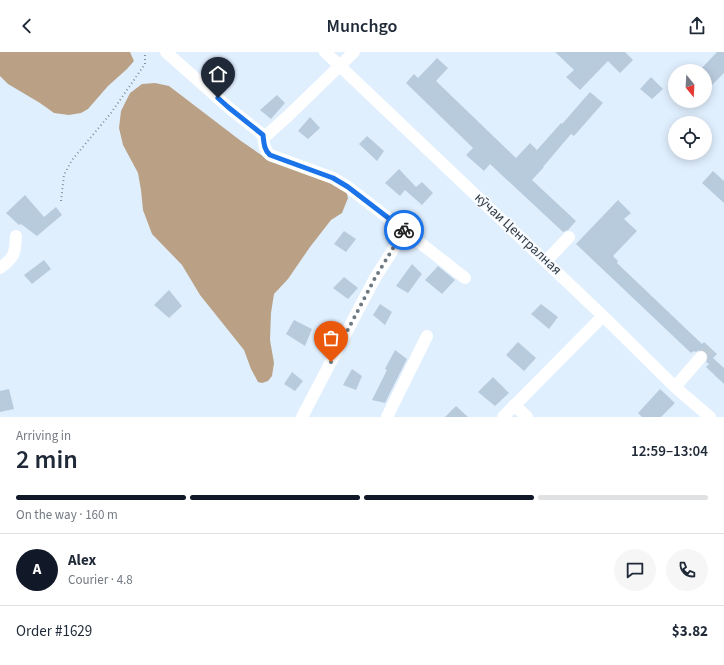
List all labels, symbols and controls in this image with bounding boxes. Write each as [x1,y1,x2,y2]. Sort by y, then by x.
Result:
text: Munchgo [327,14,397,39]
icon: back [16,15,38,37]
icon: share [686,15,708,37]
pin [201,57,235,98]
icon: home [207,63,229,85]
north arrow [668,64,712,108]
map controls [668,64,712,160]
button: locate [668,116,712,160]
street label: кӯчаи Централная [470,188,566,280]
courier [384,210,424,250]
icon: bike [393,219,415,241]
pin [314,321,348,362]
icon: bag [320,327,342,349]
text: Arriving in [16,427,71,445]
text: 2 min [16,441,78,478]
text: 12:59–13:04 [631,441,708,462]
text: On the way · 160 m [16,506,118,524]
button: chat [614,549,656,591]
button: phone [666,549,708,591]
text: Alex [68,550,96,571]
text: A [33,559,41,580]
text: Courier · 4.8 [68,571,133,589]
text: Order #1629 [16,621,92,642]
text: $3.82 [672,621,708,642]

